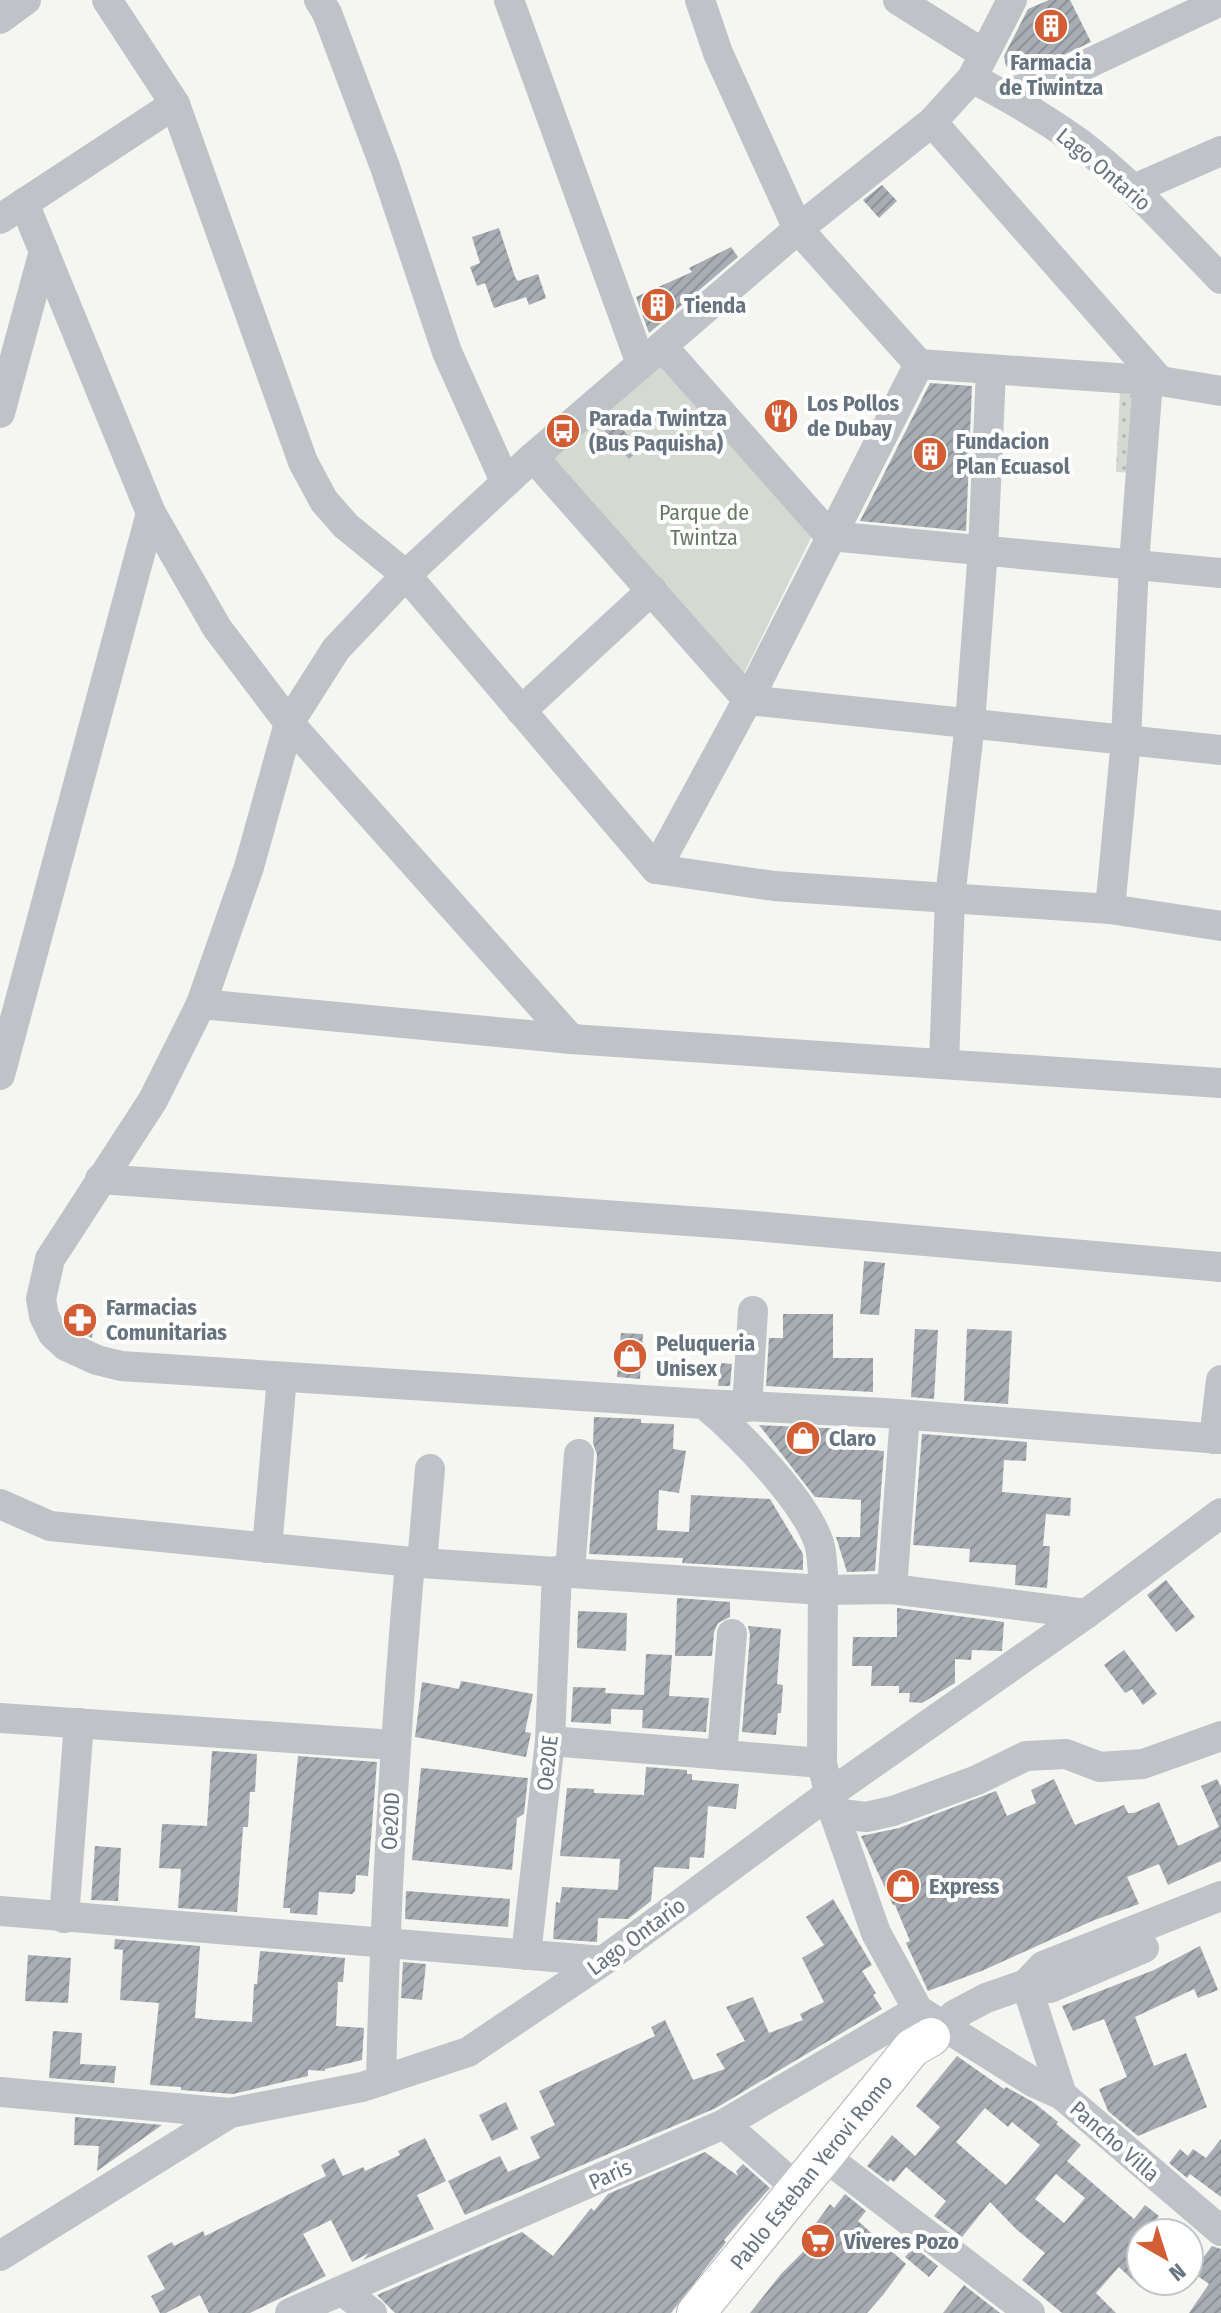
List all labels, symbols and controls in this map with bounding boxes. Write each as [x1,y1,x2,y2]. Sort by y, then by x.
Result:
building icon: Farmacia de Tiwintza [1032,7,1070,45]
place label: Farmacia de Tiwintza [999,49,1103,101]
street label: Lago Ontario [1051,122,1156,217]
building icon: Tienda [639,286,677,324]
place label: Tienda [684,292,746,319]
place label: Los Pollos de Dubay [807,390,899,442]
restaurant icon: Los Pollos de Dubay [762,397,800,435]
place label: Parada Twintza (Bus Paquisha) [589,405,727,457]
bus stop icon: Parada Twintza (Bus Paquisha) [544,412,582,450]
place label: Fundacion Plan Ecuasol [956,428,1071,480]
building icon: Fundacion Plan Ecuasol [911,435,949,473]
park label: Parque de Twintza [659,499,749,551]
place label: Farmacias Comunitarias [106,1294,227,1346]
pharmacy icon: Farmacias Comunitarias [61,1301,99,1339]
place label: Peluqueria Unisex [656,1330,755,1382]
shop icon: Peluqueria Unisex [611,1337,649,1375]
shop icon: Claro [784,1419,822,1457]
place label: Claro [829,1425,877,1452]
street label: Oe20E [531,1734,564,1792]
street label: Oe20D [375,1791,406,1851]
shop icon: Express [884,1867,922,1905]
place label: Express [929,1873,1000,1900]
street label: Lago Ontario [582,1892,691,1981]
street label: Pablo Esteban Yerovi Romo [724,2069,898,2275]
street label: Pancho Villa [1064,2095,1165,2187]
street label: Paris [585,2153,636,2196]
north arrow [1125,2217,1205,2297]
supermarket icon: Viveres Pozo [799,2222,837,2260]
place label: Viveres Pozo [843,2228,959,2255]
text: N [1164,2258,1191,2287]

